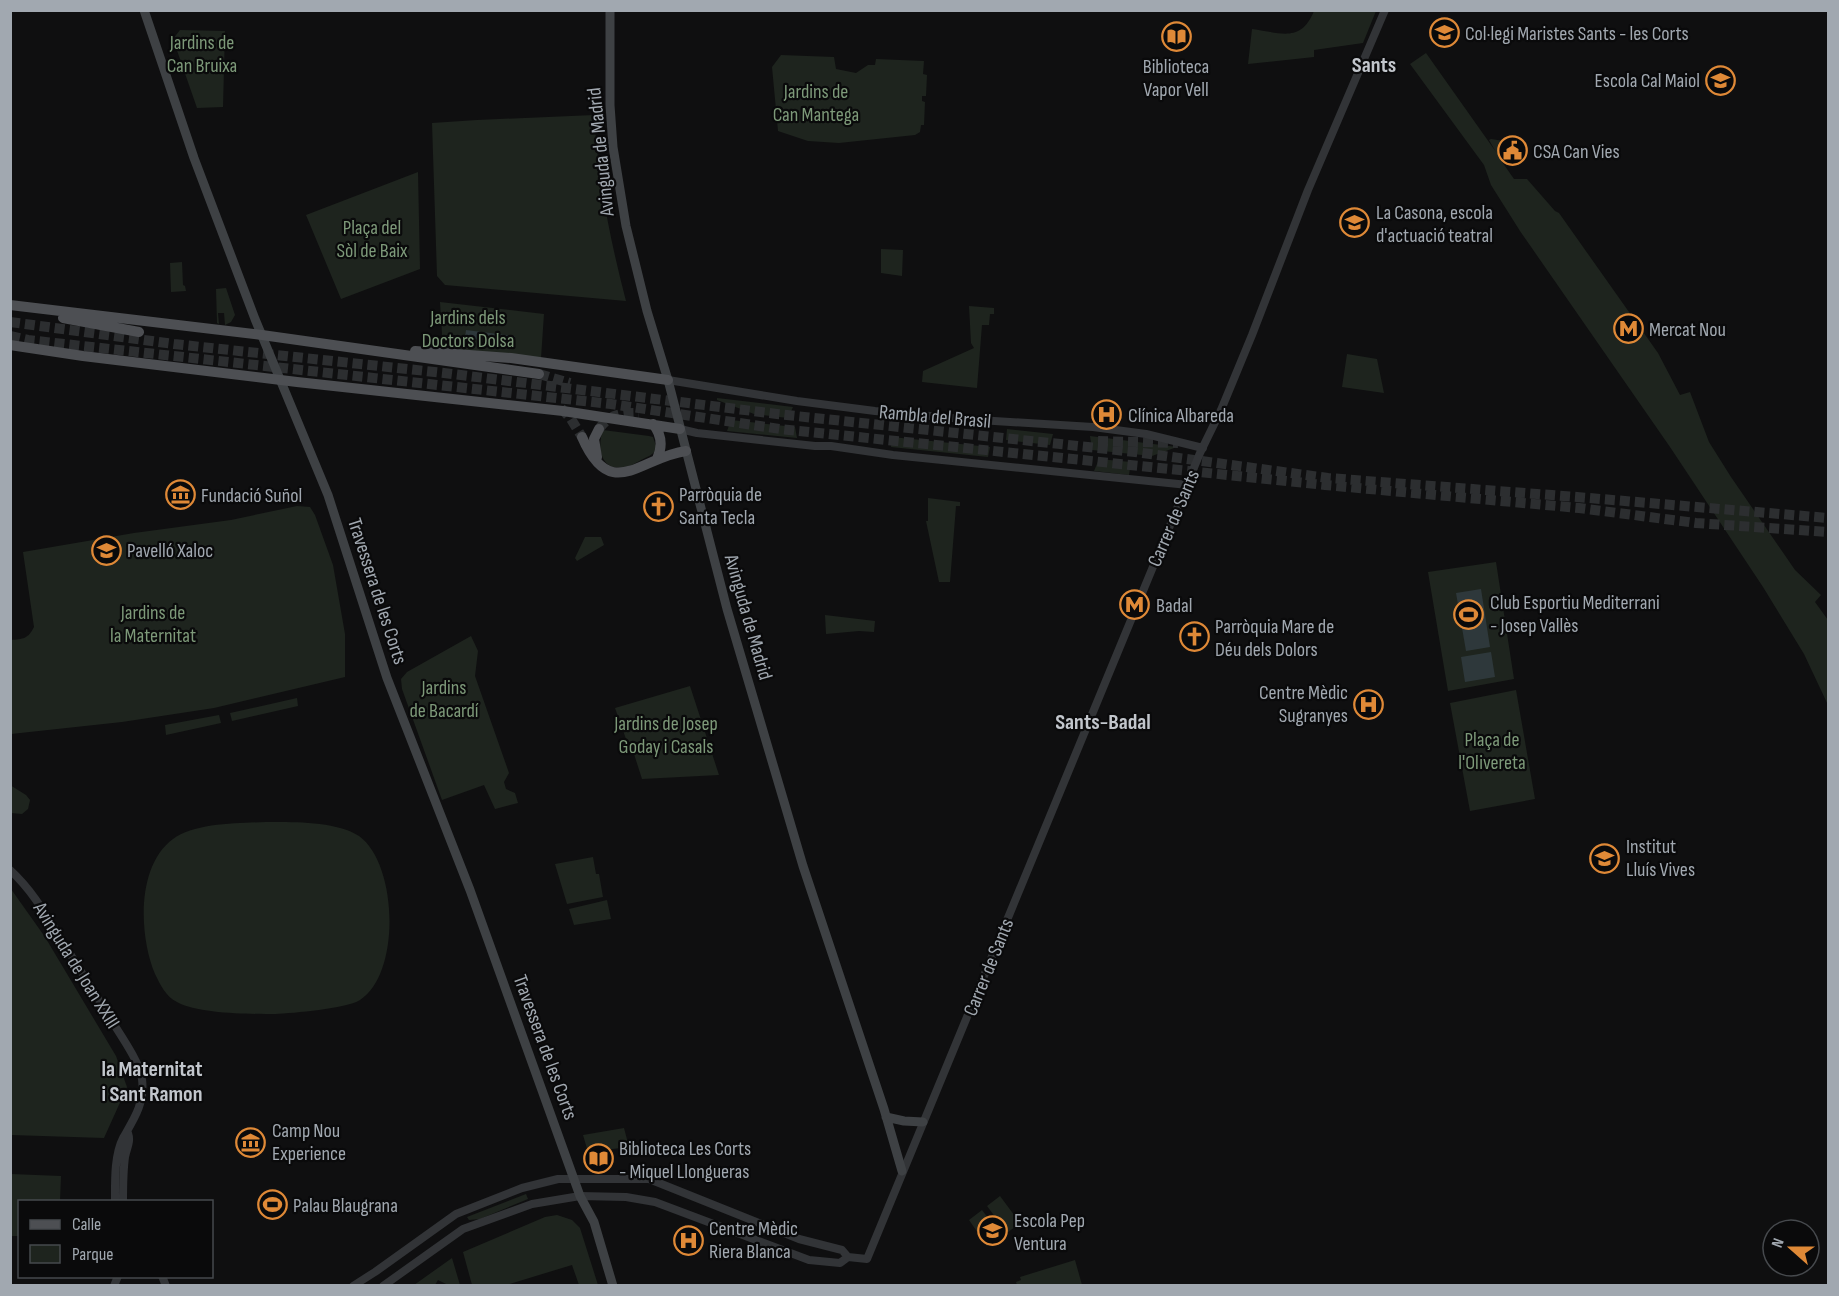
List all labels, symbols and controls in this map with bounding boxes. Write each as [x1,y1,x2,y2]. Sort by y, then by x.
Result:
school or university icon: Col·legi Maristes Sants - les Corts [1428,17,1460,49]
library icon: Biblioteca Vapor Vell [1160,20,1192,52]
place label: Col·legi Maristes Sants - les Corts [1465,22,1689,46]
park label: Jardins de Can Bruixa [167,31,237,78]
district label: Sants [1352,52,1396,79]
place label: Biblioteca Vapor Vell [1143,55,1209,102]
school or university icon: Escola Cal Maiol [1705,64,1737,96]
place label: Escola Cal Maiol [1594,69,1700,93]
park label: Jardins de Can Mantega [773,80,859,127]
street label: Avinguda de Madrid [582,86,620,218]
public building icon: CSA Can Vies [1496,135,1528,167]
place label: CSA Can Vies [1533,140,1620,164]
place label: La Casona, escola d'actuació teatral [1376,201,1493,248]
school or university icon: La Casona, escola d'actuació teatral [1339,207,1371,239]
park label: Plaça del Sòl de Baix [336,216,408,263]
park label: Jardins dels Doctors Dolsa [422,306,514,353]
metro station icon: Mercat Nou [1612,313,1644,345]
place label: Mercat Nou [1649,318,1726,342]
hospital icon: Clínica Albareda [1091,399,1123,431]
street label: Rambla del Brasil [878,400,992,434]
place label: Clínica Albareda [1128,404,1234,428]
street label: Carrer de Sants [1143,466,1205,570]
museum icon: Fundació Suñol [164,479,196,511]
place label: Parròquia de Santa Tecla [679,483,762,530]
place label: Fundació Suñol [201,484,302,508]
church icon: Parròquia de Santa Tecla [642,490,674,522]
street label: Travessera de les Corts [342,515,412,667]
school or university icon: Pavelló Xaloc [90,534,122,566]
place label: Pavelló Xaloc [127,539,213,563]
street label: Avinguda de Madrid [718,551,777,683]
metro station icon: Badal [1119,589,1151,621]
place label: Club Esportiu Mediterrani - Josep Vallès [1490,591,1660,638]
place label: Badal [1156,594,1192,618]
sports icon: Club Esportiu Mediterrani - Josep Vallès [1453,598,1485,630]
park label: Jardins de la Maternitat [110,601,196,648]
place label: Parròquia Mare de Déu dels Dolors [1215,615,1334,662]
church icon: Parròquia Mare de Déu dels Dolors [1178,621,1210,653]
park label: Jardins de Bacardí [409,676,479,723]
place label: Centre Mèdic Sugranyes [1259,681,1348,728]
hospital icon: Centre Mèdic Sugranyes [1353,688,1385,720]
district label: Sants-Badal [1055,709,1151,736]
park label: Jardins de Josep Goday i Casals [613,712,718,759]
park label: Plaça de l'Olivereta [1458,728,1526,775]
place label: Institut Lluís Vives [1626,835,1695,882]
school or university icon: Institut Lluís Vives [1589,842,1621,874]
street label: Avinguda de Joan XXIII [27,897,125,1033]
street label: Carrer de Sants [959,915,1019,1020]
street label: Travessera de les Corts [508,972,582,1123]
district label: la Maternitat i Sant Ramon [102,1056,202,1108]
place label: Camp Nou Experience [272,1119,346,1166]
museum icon: Camp Nou Experience [235,1126,267,1158]
place label: Biblioteca Les Corts - Miquel Llongueras [619,1137,751,1184]
library icon: Biblioteca Les Corts - Miquel Llongueras [582,1143,614,1175]
sports icon: Palau Blaugrana [256,1189,288,1221]
place label: Palau Blaugrana [293,1194,398,1218]
legend [18,1200,213,1278]
place label: Escola Pep Ventura [1014,1209,1085,1256]
text: Calle [72,1214,101,1235]
school or university icon: Escola Pep Ventura [977,1215,1009,1247]
place label: Centre Mèdic Riera Blanca [709,1217,798,1264]
north arrow [1761,1218,1821,1278]
hospital icon: Centre Mèdic Riera Blanca [672,1224,704,1256]
text: N [1768,1236,1789,1251]
text: Parque [72,1244,113,1265]

